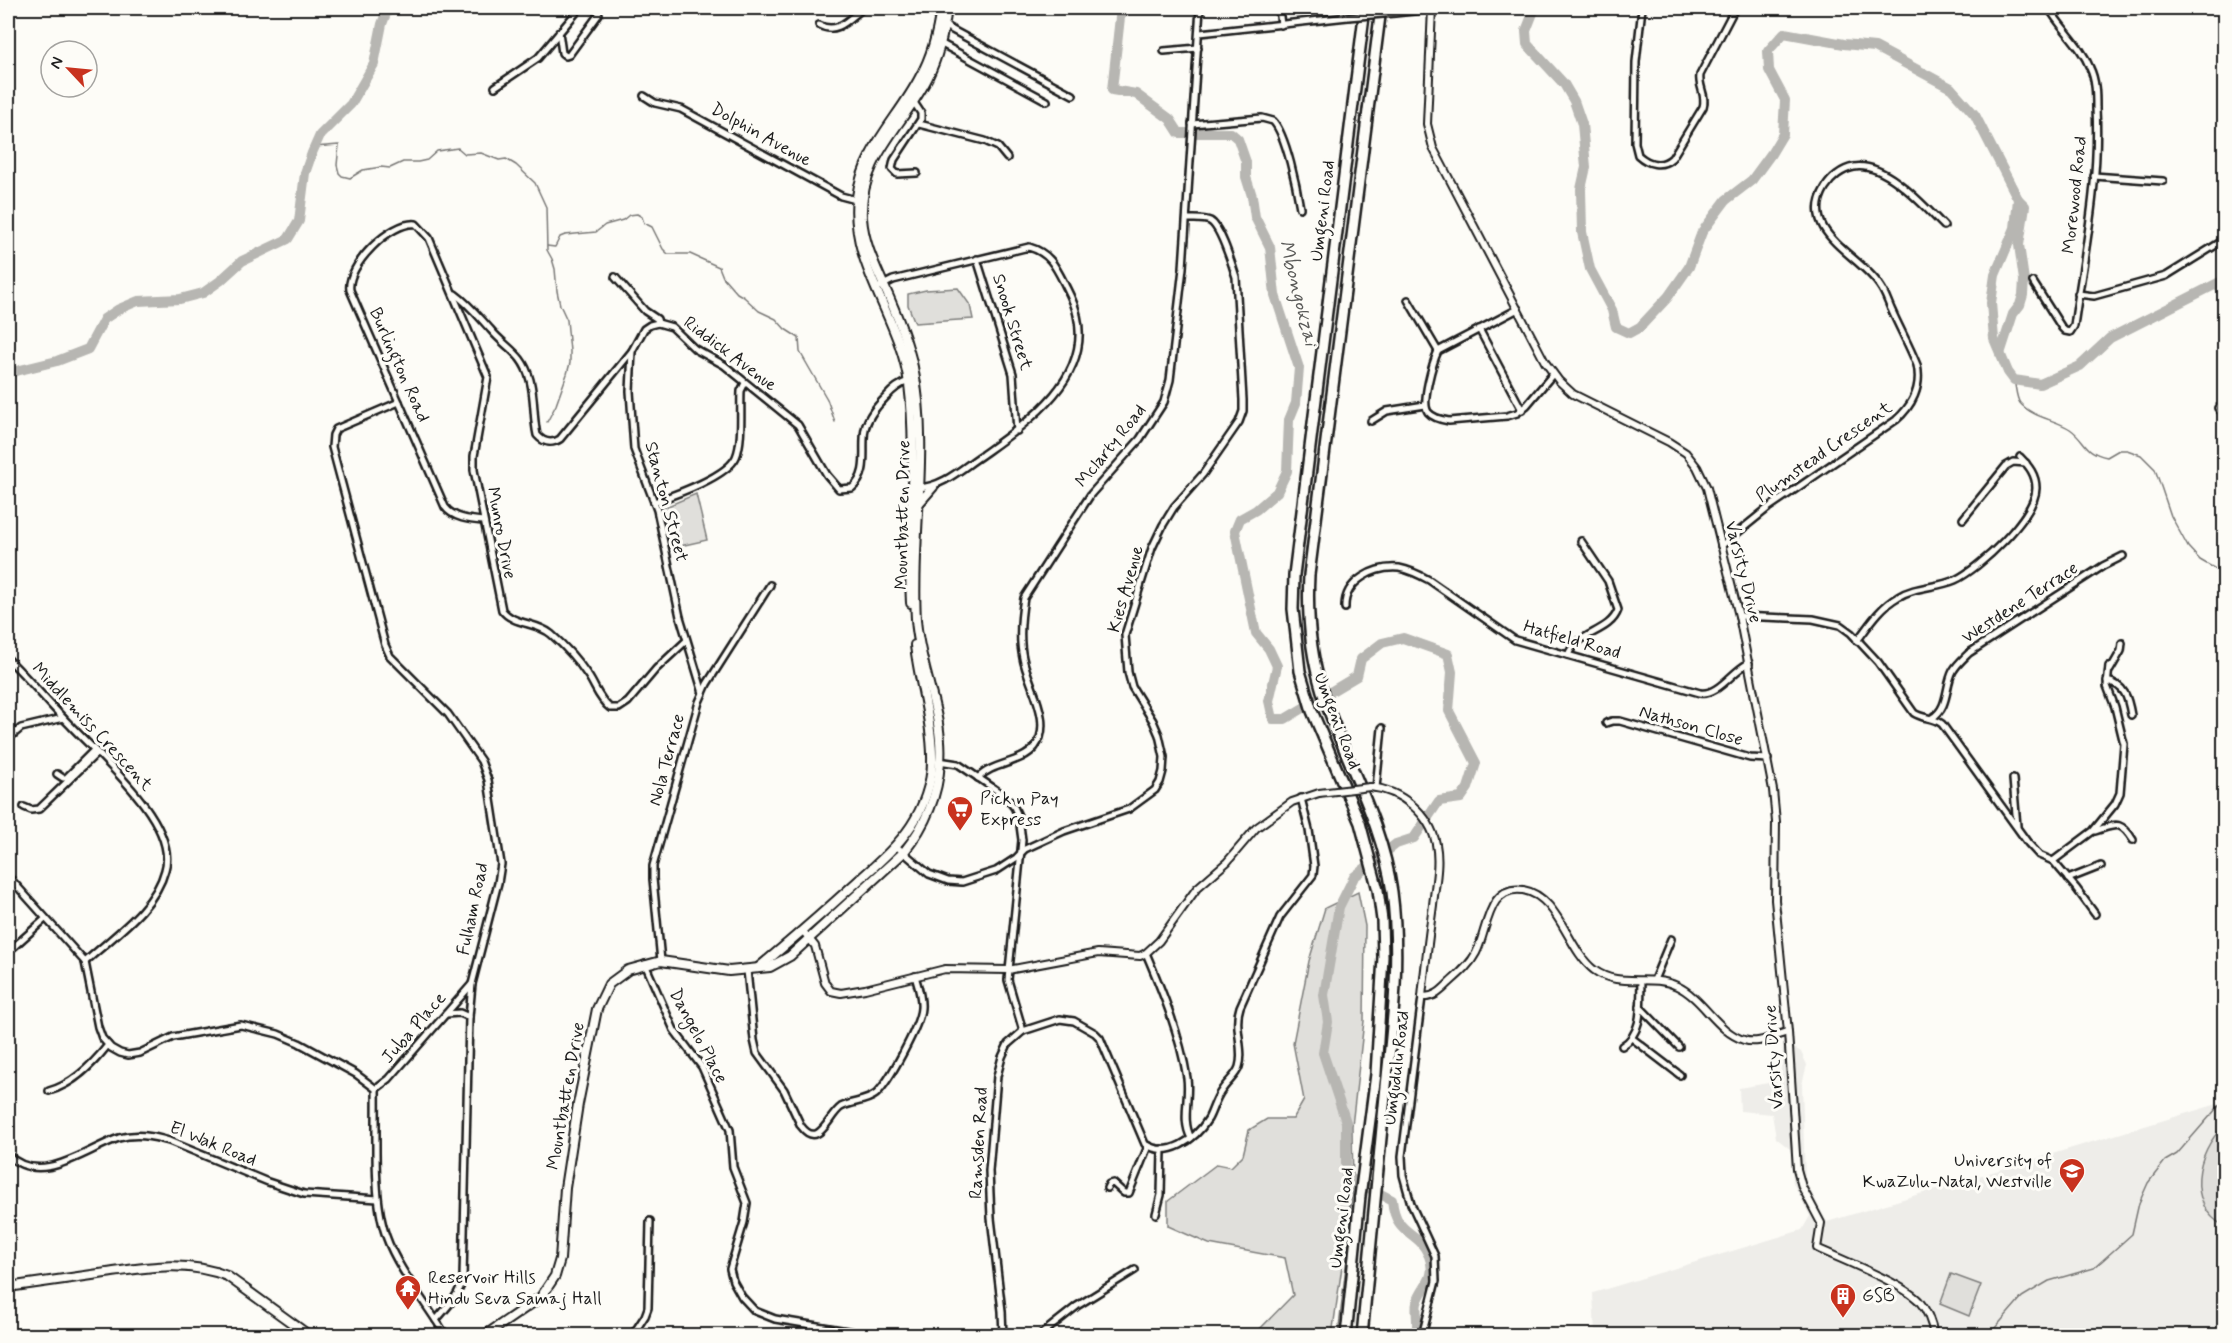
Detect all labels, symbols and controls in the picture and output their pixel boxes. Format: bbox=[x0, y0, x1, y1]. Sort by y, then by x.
north arrow bbox=[39, 39, 99, 99]
text: N bbox=[45, 54, 69, 72]
street label: Dolphin Avenue bbox=[706, 97, 816, 173]
street label: Morewood Road bbox=[2057, 135, 2093, 255]
street label: Umgeni Road bbox=[1305, 159, 1343, 263]
water label: Mbongokzai bbox=[1272, 237, 1325, 351]
street label: Snook Street bbox=[986, 271, 1038, 373]
street label: Burlington Road bbox=[361, 304, 435, 427]
street label: Riddick Avenue bbox=[678, 311, 782, 397]
street label: Plumstead Crescent bbox=[1751, 396, 1897, 508]
street label: Mclarty Road bbox=[1070, 399, 1152, 493]
street label: Stanton Street bbox=[638, 439, 694, 565]
street label: Mountbatten Drive bbox=[890, 440, 916, 590]
street label: Munro Drive bbox=[480, 485, 522, 581]
street label: Varsity Drive bbox=[1719, 518, 1767, 626]
street label: Kies Avenue bbox=[1102, 543, 1150, 635]
street label: Westdene Terrace bbox=[1957, 556, 2083, 650]
street label: Hatfield Road bbox=[1521, 615, 1623, 665]
street label: Middlemiss Crescent bbox=[26, 657, 158, 797]
street label: Umgeni Road bbox=[1306, 669, 1366, 773]
street label: Nathson Close bbox=[1636, 700, 1746, 752]
street label: Nola Terrace bbox=[643, 711, 691, 809]
place label: Pick n Pay Express bbox=[980, 787, 1058, 832]
supermarket icon: Pick n Pay Express bbox=[945, 794, 975, 832]
street label: Fulham Road bbox=[452, 861, 494, 957]
street label: Dangelo Place bbox=[662, 984, 733, 1088]
street label: Juba Place bbox=[376, 987, 452, 1069]
street label: Varsity Drive bbox=[1758, 1004, 1790, 1110]
street label: Umgudulu Road bbox=[1378, 1009, 1418, 1127]
street label: Mountbatten Drive bbox=[541, 1020, 591, 1172]
street label: Ramsden Road bbox=[964, 1086, 994, 1200]
street label: El Wak Road bbox=[166, 1116, 260, 1172]
place label: University of KwaZulu-Natal, Westville bbox=[1863, 1149, 2052, 1194]
school or university icon: University of KwaZulu-Natal, Westville bbox=[2057, 1156, 2087, 1194]
street label: Umgeni Road bbox=[1324, 1166, 1362, 1270]
place label: Reservoir Hills Hindu Seva Samaj Hall bbox=[428, 1266, 602, 1311]
temple icon: Reservoir Hills Hindu Seva Samaj Hall bbox=[393, 1273, 423, 1311]
building icon: GSB bbox=[1828, 1281, 1858, 1319]
place label: GSB bbox=[1862, 1284, 1895, 1308]

